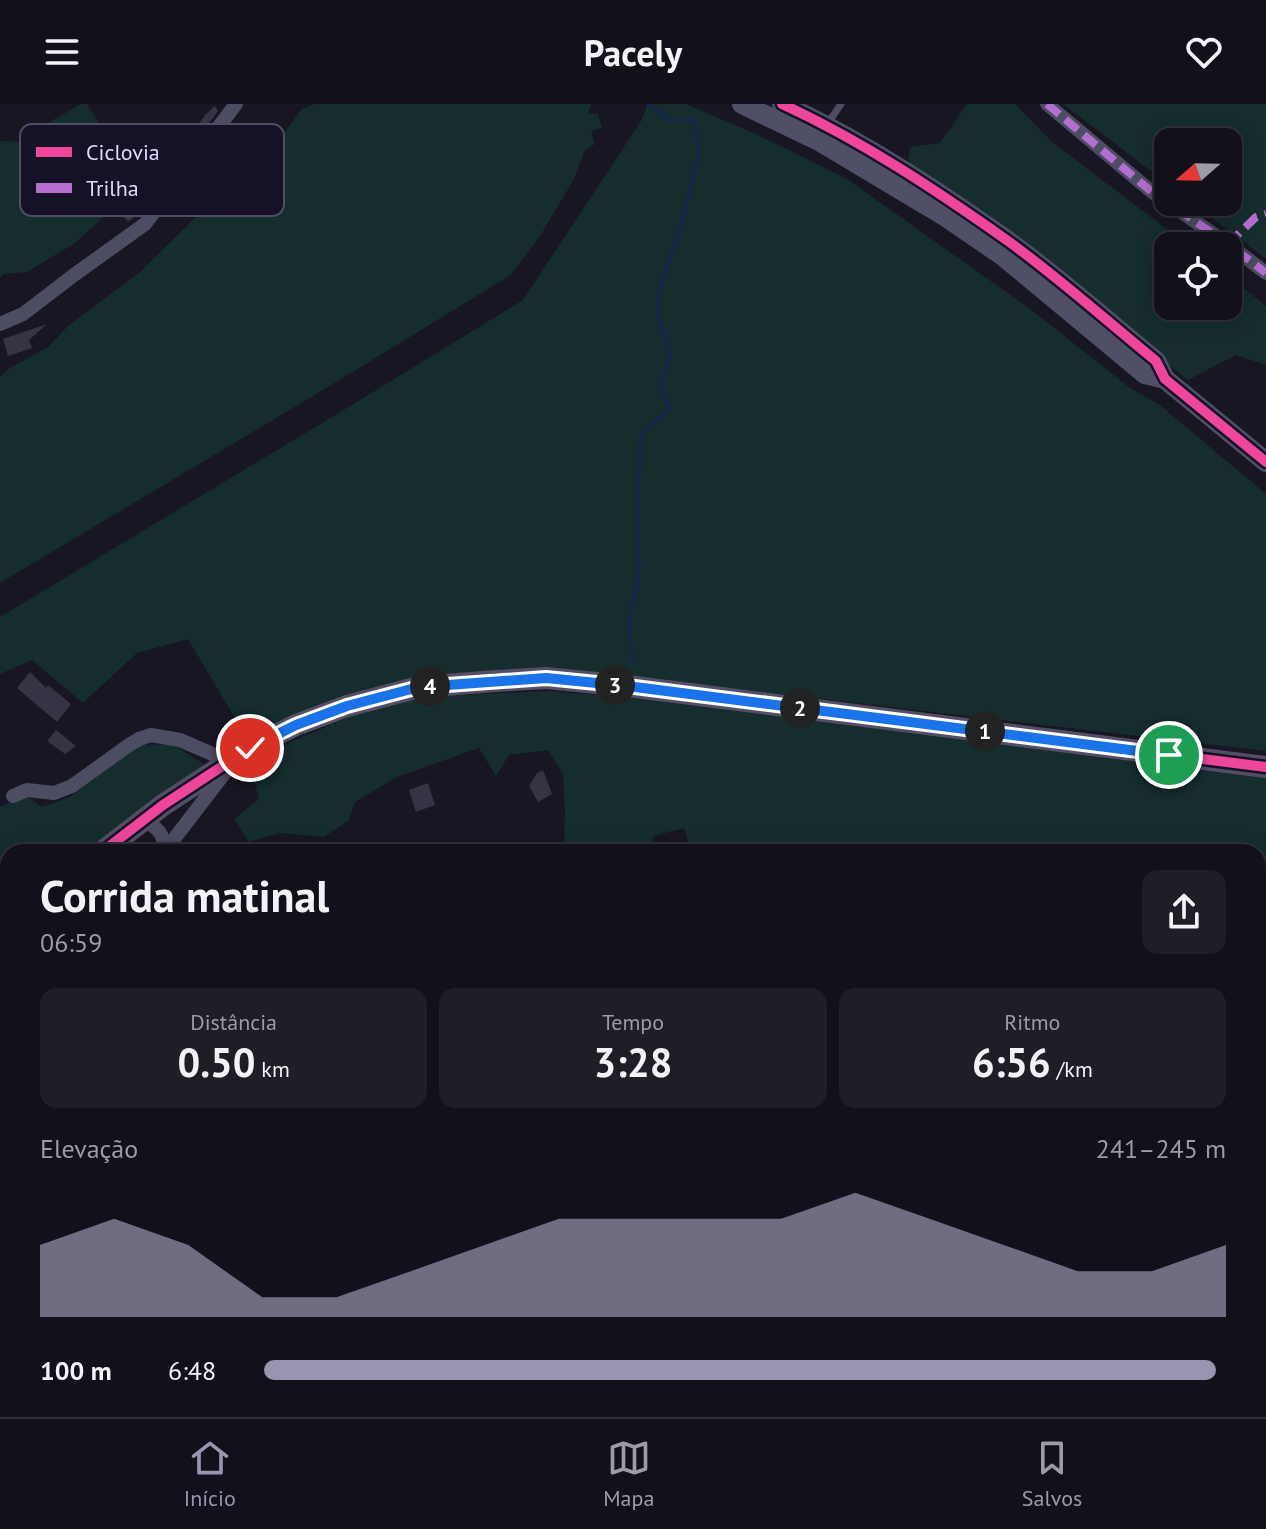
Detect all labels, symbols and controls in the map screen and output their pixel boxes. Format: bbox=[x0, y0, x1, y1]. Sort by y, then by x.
text: Pacely bbox=[584, 29, 682, 76]
icon: menu bbox=[40, 30, 84, 74]
icon: heart bbox=[1182, 30, 1226, 74]
legend bbox=[20, 124, 284, 216]
north arrow bbox=[1154, 128, 1242, 216]
map controls bbox=[1154, 128, 1242, 320]
text: Ciclovia bbox=[86, 138, 160, 166]
text: Trilha bbox=[86, 174, 139, 202]
button: locate bbox=[1154, 232, 1242, 320]
pin: 3 bbox=[595, 665, 635, 705]
pin: 4 bbox=[410, 666, 450, 706]
text: 3 bbox=[609, 671, 621, 699]
text: 4 bbox=[424, 672, 436, 700]
pin: 2 bbox=[780, 688, 820, 728]
text: 2 bbox=[794, 694, 806, 722]
pin: 1 bbox=[965, 711, 1005, 751]
pin bbox=[216, 714, 284, 782]
text: 1 bbox=[979, 717, 991, 745]
pin bbox=[1135, 721, 1203, 789]
icon: check bbox=[228, 726, 272, 770]
icon: arrive bbox=[1147, 733, 1191, 777]
text: Corrida matinal bbox=[40, 867, 329, 924]
button: share bbox=[1142, 870, 1226, 954]
text: 06:59 bbox=[40, 926, 102, 959]
text: Distância bbox=[190, 1008, 277, 1036]
text: Tempo bbox=[602, 1008, 664, 1036]
text: Ritmo bbox=[1004, 1008, 1060, 1036]
text: 0.50 bbox=[178, 1036, 255, 1088]
text: 3:28 bbox=[594, 1036, 672, 1088]
text: 6:56 bbox=[972, 1036, 1051, 1088]
text: km bbox=[255, 1055, 290, 1083]
text: /km bbox=[1051, 1055, 1093, 1083]
text: Elevação bbox=[40, 1132, 138, 1165]
text: 241–245 m bbox=[1096, 1132, 1226, 1165]
text: 100 m bbox=[40, 1354, 112, 1387]
text: 6:48 bbox=[168, 1354, 216, 1387]
tab: Início bbox=[184, 1436, 236, 1512]
tab: Mapa bbox=[603, 1436, 654, 1512]
tab: Salvos bbox=[1022, 1436, 1082, 1512]

